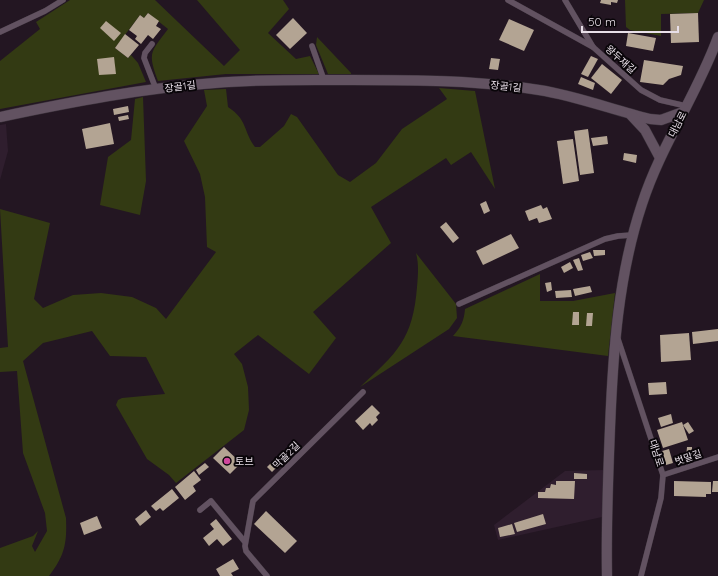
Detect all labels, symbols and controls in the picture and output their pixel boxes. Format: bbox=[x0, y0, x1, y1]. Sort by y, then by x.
scale bar bbox=[582, 8, 678, 34]
text: 50 m bbox=[588, 14, 616, 29]
street label: 왕두재길 bbox=[603, 42, 639, 77]
street label: 장골1길 bbox=[164, 78, 196, 95]
street label: 장골1길 bbox=[490, 78, 522, 95]
street label: 대남로 bbox=[665, 109, 690, 139]
street label: 대남로 bbox=[646, 438, 667, 468]
street label: 막골2길 bbox=[270, 439, 303, 472]
street label: 벗말길 bbox=[673, 447, 703, 468]
place label: 토브 bbox=[235, 455, 253, 468]
marker: 토브 bbox=[222, 456, 232, 466]

